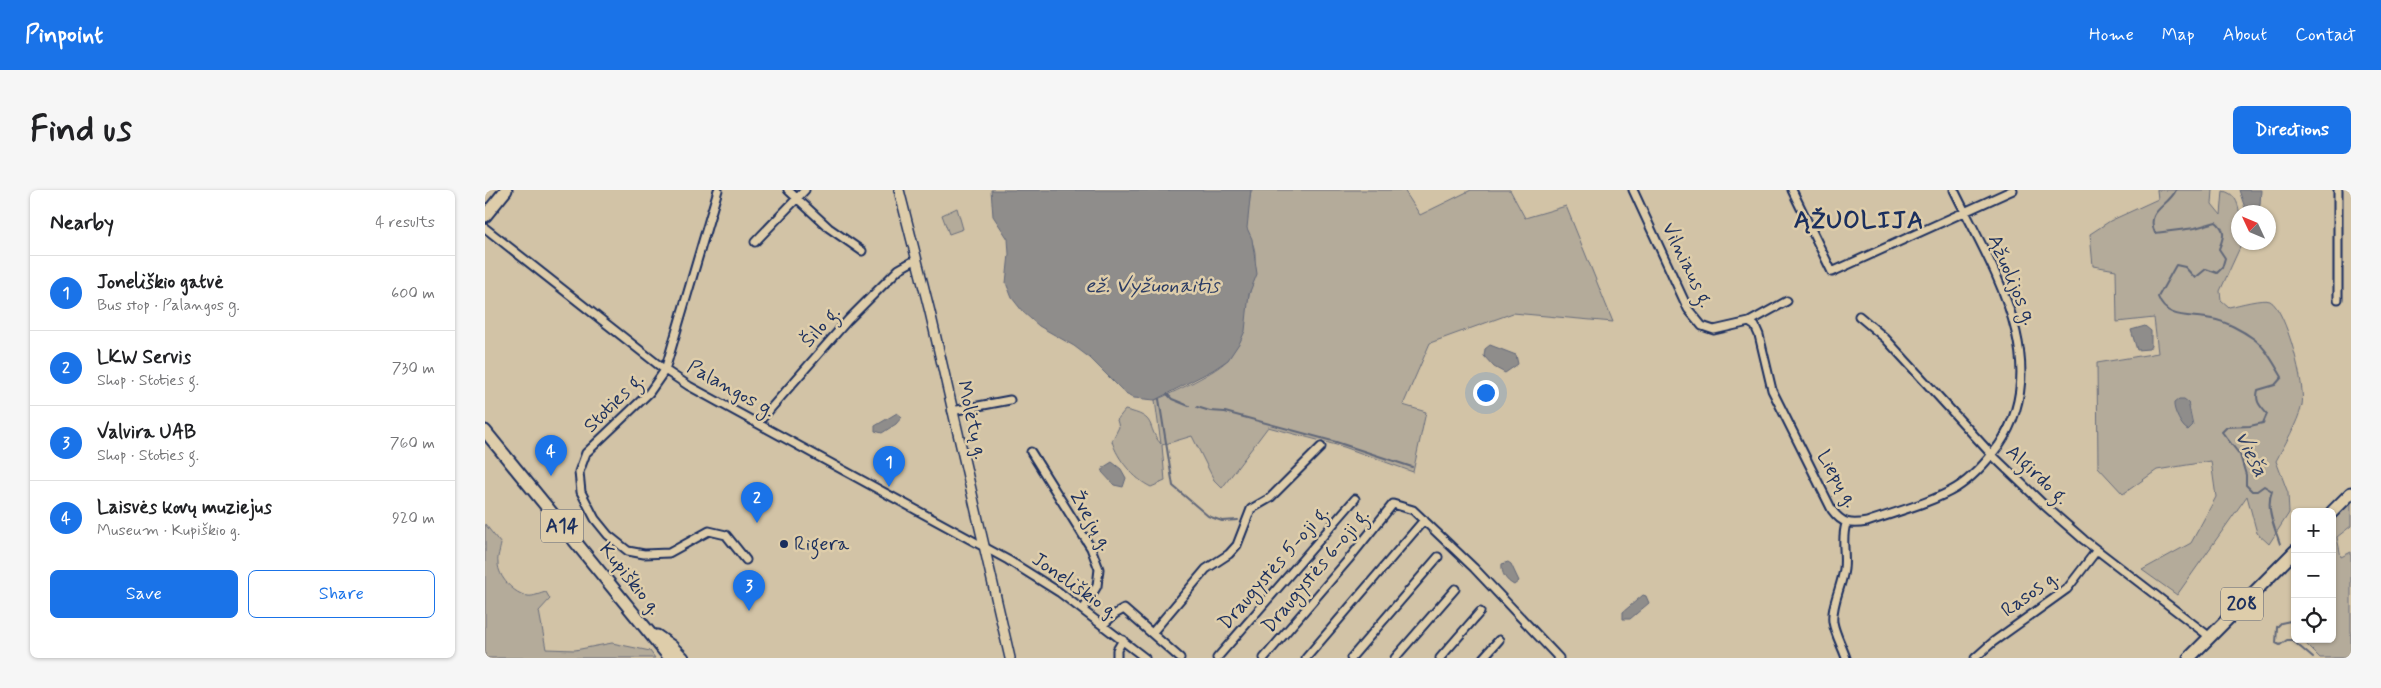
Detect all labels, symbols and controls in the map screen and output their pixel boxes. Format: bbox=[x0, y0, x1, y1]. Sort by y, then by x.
text: Pinpoint bbox=[25, 20, 103, 51]
text: Home bbox=[2089, 23, 2134, 47]
text: Map bbox=[2162, 23, 2195, 47]
text: About bbox=[2223, 23, 2267, 47]
text: Contact bbox=[2295, 23, 2356, 47]
button: Directions bbox=[2233, 106, 2351, 154]
text: Find us bbox=[30, 107, 132, 153]
district label: ĄŽUOLIJA bbox=[1794, 205, 1924, 238]
north arrow bbox=[2231, 205, 2276, 250]
text: Nearby bbox=[50, 209, 114, 237]
text: 4 results bbox=[375, 212, 435, 233]
street label: Vilniaus g. bbox=[1653, 218, 1719, 313]
street label: Ąžuolijos g. bbox=[1980, 231, 2043, 330]
text: Joneliškio gatvė bbox=[97, 270, 224, 295]
water label: ež. Vyžuonaitis bbox=[1085, 272, 1221, 300]
text: 1 bbox=[62, 283, 70, 304]
text: 600 m bbox=[391, 283, 435, 304]
text: Bus stop · Palangos g. bbox=[97, 295, 240, 316]
street label: Šilo g. bbox=[795, 300, 849, 355]
text: LKW Servis bbox=[97, 345, 191, 370]
street label: Palangos g. bbox=[682, 354, 780, 425]
text: 2 bbox=[62, 358, 70, 379]
text: 730 m bbox=[392, 358, 435, 379]
street label: Stoties g. bbox=[578, 367, 652, 441]
text: Shop · Stoties g. bbox=[97, 370, 199, 391]
street label: Molėtų g. bbox=[950, 378, 994, 462]
your location bbox=[1473, 380, 1499, 406]
text: Valvira UAB bbox=[97, 420, 196, 445]
water label: Vieša bbox=[2228, 426, 2274, 482]
text: 3 bbox=[62, 433, 70, 454]
text: 760 m bbox=[390, 433, 435, 454]
pin: 4 bbox=[535, 435, 567, 476]
street label: Algirdo g. bbox=[1998, 439, 2074, 513]
text: Shop · Stoties g. bbox=[97, 445, 199, 466]
street label: Liepų g. bbox=[1810, 445, 1864, 513]
pin: 1 bbox=[873, 446, 905, 487]
pin: 2 bbox=[741, 482, 773, 523]
street label: Žvejų g. bbox=[1063, 486, 1119, 556]
text: Laisvės kovų muziejus bbox=[97, 495, 272, 520]
street label: Draugystės 5-oji g. bbox=[1212, 500, 1337, 637]
street label: Draugystės 6-oji g. bbox=[1256, 503, 1378, 640]
text: 4 bbox=[61, 508, 71, 529]
text: 920 m bbox=[392, 508, 435, 529]
map controls bbox=[2291, 508, 2336, 643]
button: + bbox=[2291, 508, 2336, 553]
road number: A14 bbox=[541, 510, 583, 542]
text: Museum · Kupiškio g. bbox=[97, 520, 240, 541]
place label: Rigera bbox=[794, 531, 850, 560]
street label: Kupiškio g. bbox=[592, 537, 668, 621]
marker: Rigera bbox=[778, 538, 790, 550]
street label: Joneliškio g. bbox=[1026, 546, 1124, 626]
button: − bbox=[2291, 553, 2336, 598]
street label: Rasos g. bbox=[1996, 564, 2064, 624]
button: Save bbox=[50, 570, 238, 618]
button: Share bbox=[248, 570, 435, 618]
pin: 3 bbox=[733, 570, 765, 611]
road number: 208 bbox=[2221, 588, 2263, 620]
button: locate bbox=[2291, 598, 2336, 643]

